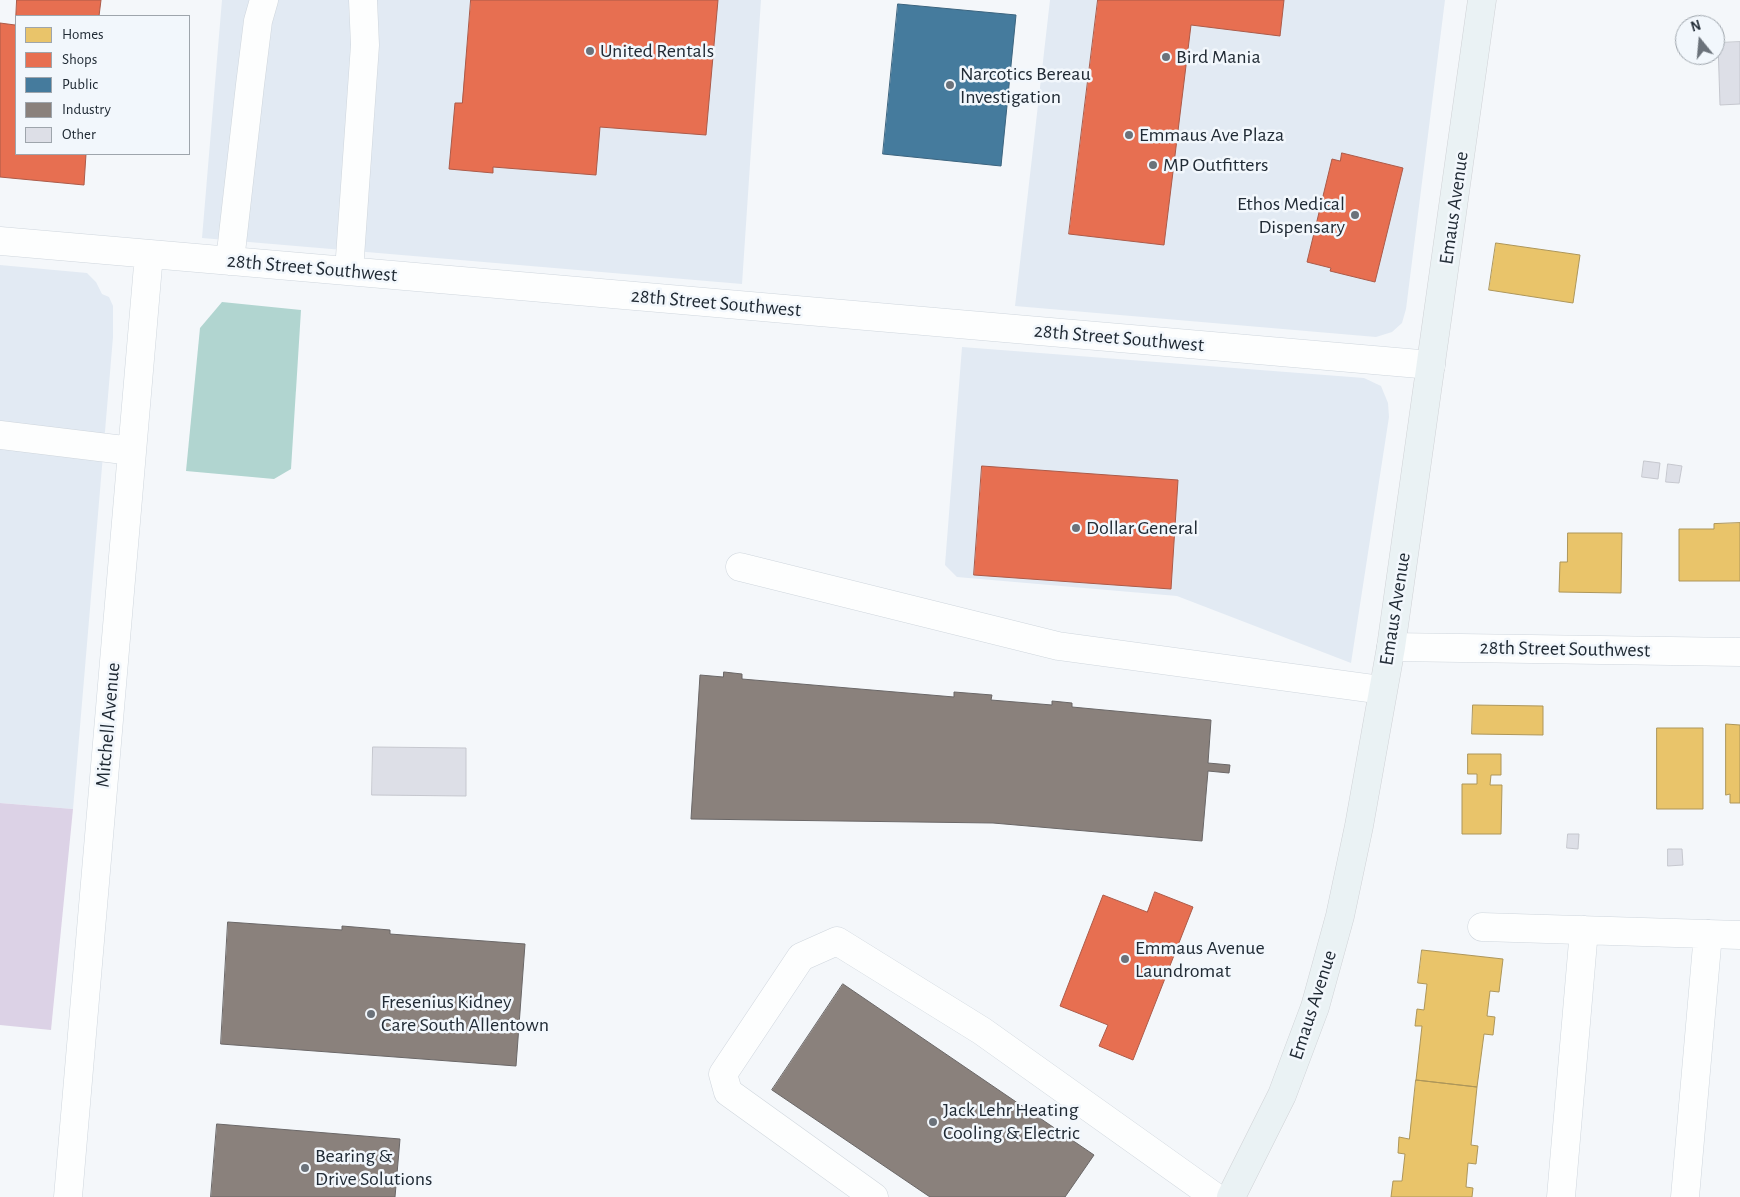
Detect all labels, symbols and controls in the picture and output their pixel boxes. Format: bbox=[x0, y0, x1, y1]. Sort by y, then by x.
legend bbox=[15, 15, 190, 155]
north arrow bbox=[1675, 15, 1725, 65]
text: N bbox=[1689, 18, 1703, 35]
text: Homes bbox=[62, 27, 104, 42]
place label: United Rentals bbox=[600, 39, 714, 63]
marker: United Rentals bbox=[584, 45, 596, 57]
place label: Bird Mania bbox=[1176, 45, 1261, 69]
marker: Bird Mania bbox=[1160, 51, 1172, 63]
text: Shops bbox=[62, 52, 97, 67]
place label: Narcotics Bereau Investigation bbox=[960, 62, 1091, 109]
text: Public bbox=[62, 77, 98, 92]
marker: Narcotics Bereau Investigation bbox=[944, 79, 956, 91]
text: Industry bbox=[62, 102, 111, 117]
place label: Emmaus Ave Plaza bbox=[1139, 123, 1284, 147]
text: Other bbox=[62, 127, 96, 142]
marker: Emmaus Ave Plaza bbox=[1123, 129, 1135, 141]
street label: Emaus Avenue bbox=[1434, 150, 1474, 266]
place label: MP Outfitters bbox=[1163, 153, 1268, 177]
marker: MP Outfitters bbox=[1147, 159, 1159, 171]
place label: Ethos Medical Dispensary bbox=[1237, 192, 1345, 239]
marker: Ethos Medical Dispensary bbox=[1349, 209, 1361, 221]
street label: 28th Street Southwest bbox=[226, 249, 398, 287]
street label: 28th Street Southwest bbox=[630, 284, 802, 322]
street label: 28th Street Southwest bbox=[1033, 319, 1205, 357]
place label: Dollar General bbox=[1086, 516, 1198, 540]
marker: Dollar General bbox=[1070, 522, 1082, 534]
street label: Emaus Avenue bbox=[1374, 551, 1416, 667]
street label: 28th Street Southwest bbox=[1479, 636, 1651, 662]
street label: Mitchell Avenue bbox=[91, 661, 125, 789]
place label: Emmaus Avenue Laundromat bbox=[1135, 936, 1265, 983]
street label: Emaus Avenue bbox=[1284, 947, 1342, 1063]
marker: Emmaus Avenue Laundromat bbox=[1119, 953, 1131, 965]
place label: Fresenius Kidney Care South Allentown bbox=[381, 990, 549, 1037]
marker: Fresenius Kidney Care South Allentown bbox=[365, 1008, 377, 1020]
place label: Jack Lehr Heating Cooling & Electric bbox=[943, 1098, 1080, 1145]
marker: Jack Lehr Heating Cooling & Electric bbox=[927, 1116, 939, 1128]
place label: Bearing & Drive Solutions bbox=[315, 1144, 432, 1191]
marker: Bearing & Drive Solutions bbox=[299, 1162, 311, 1174]

